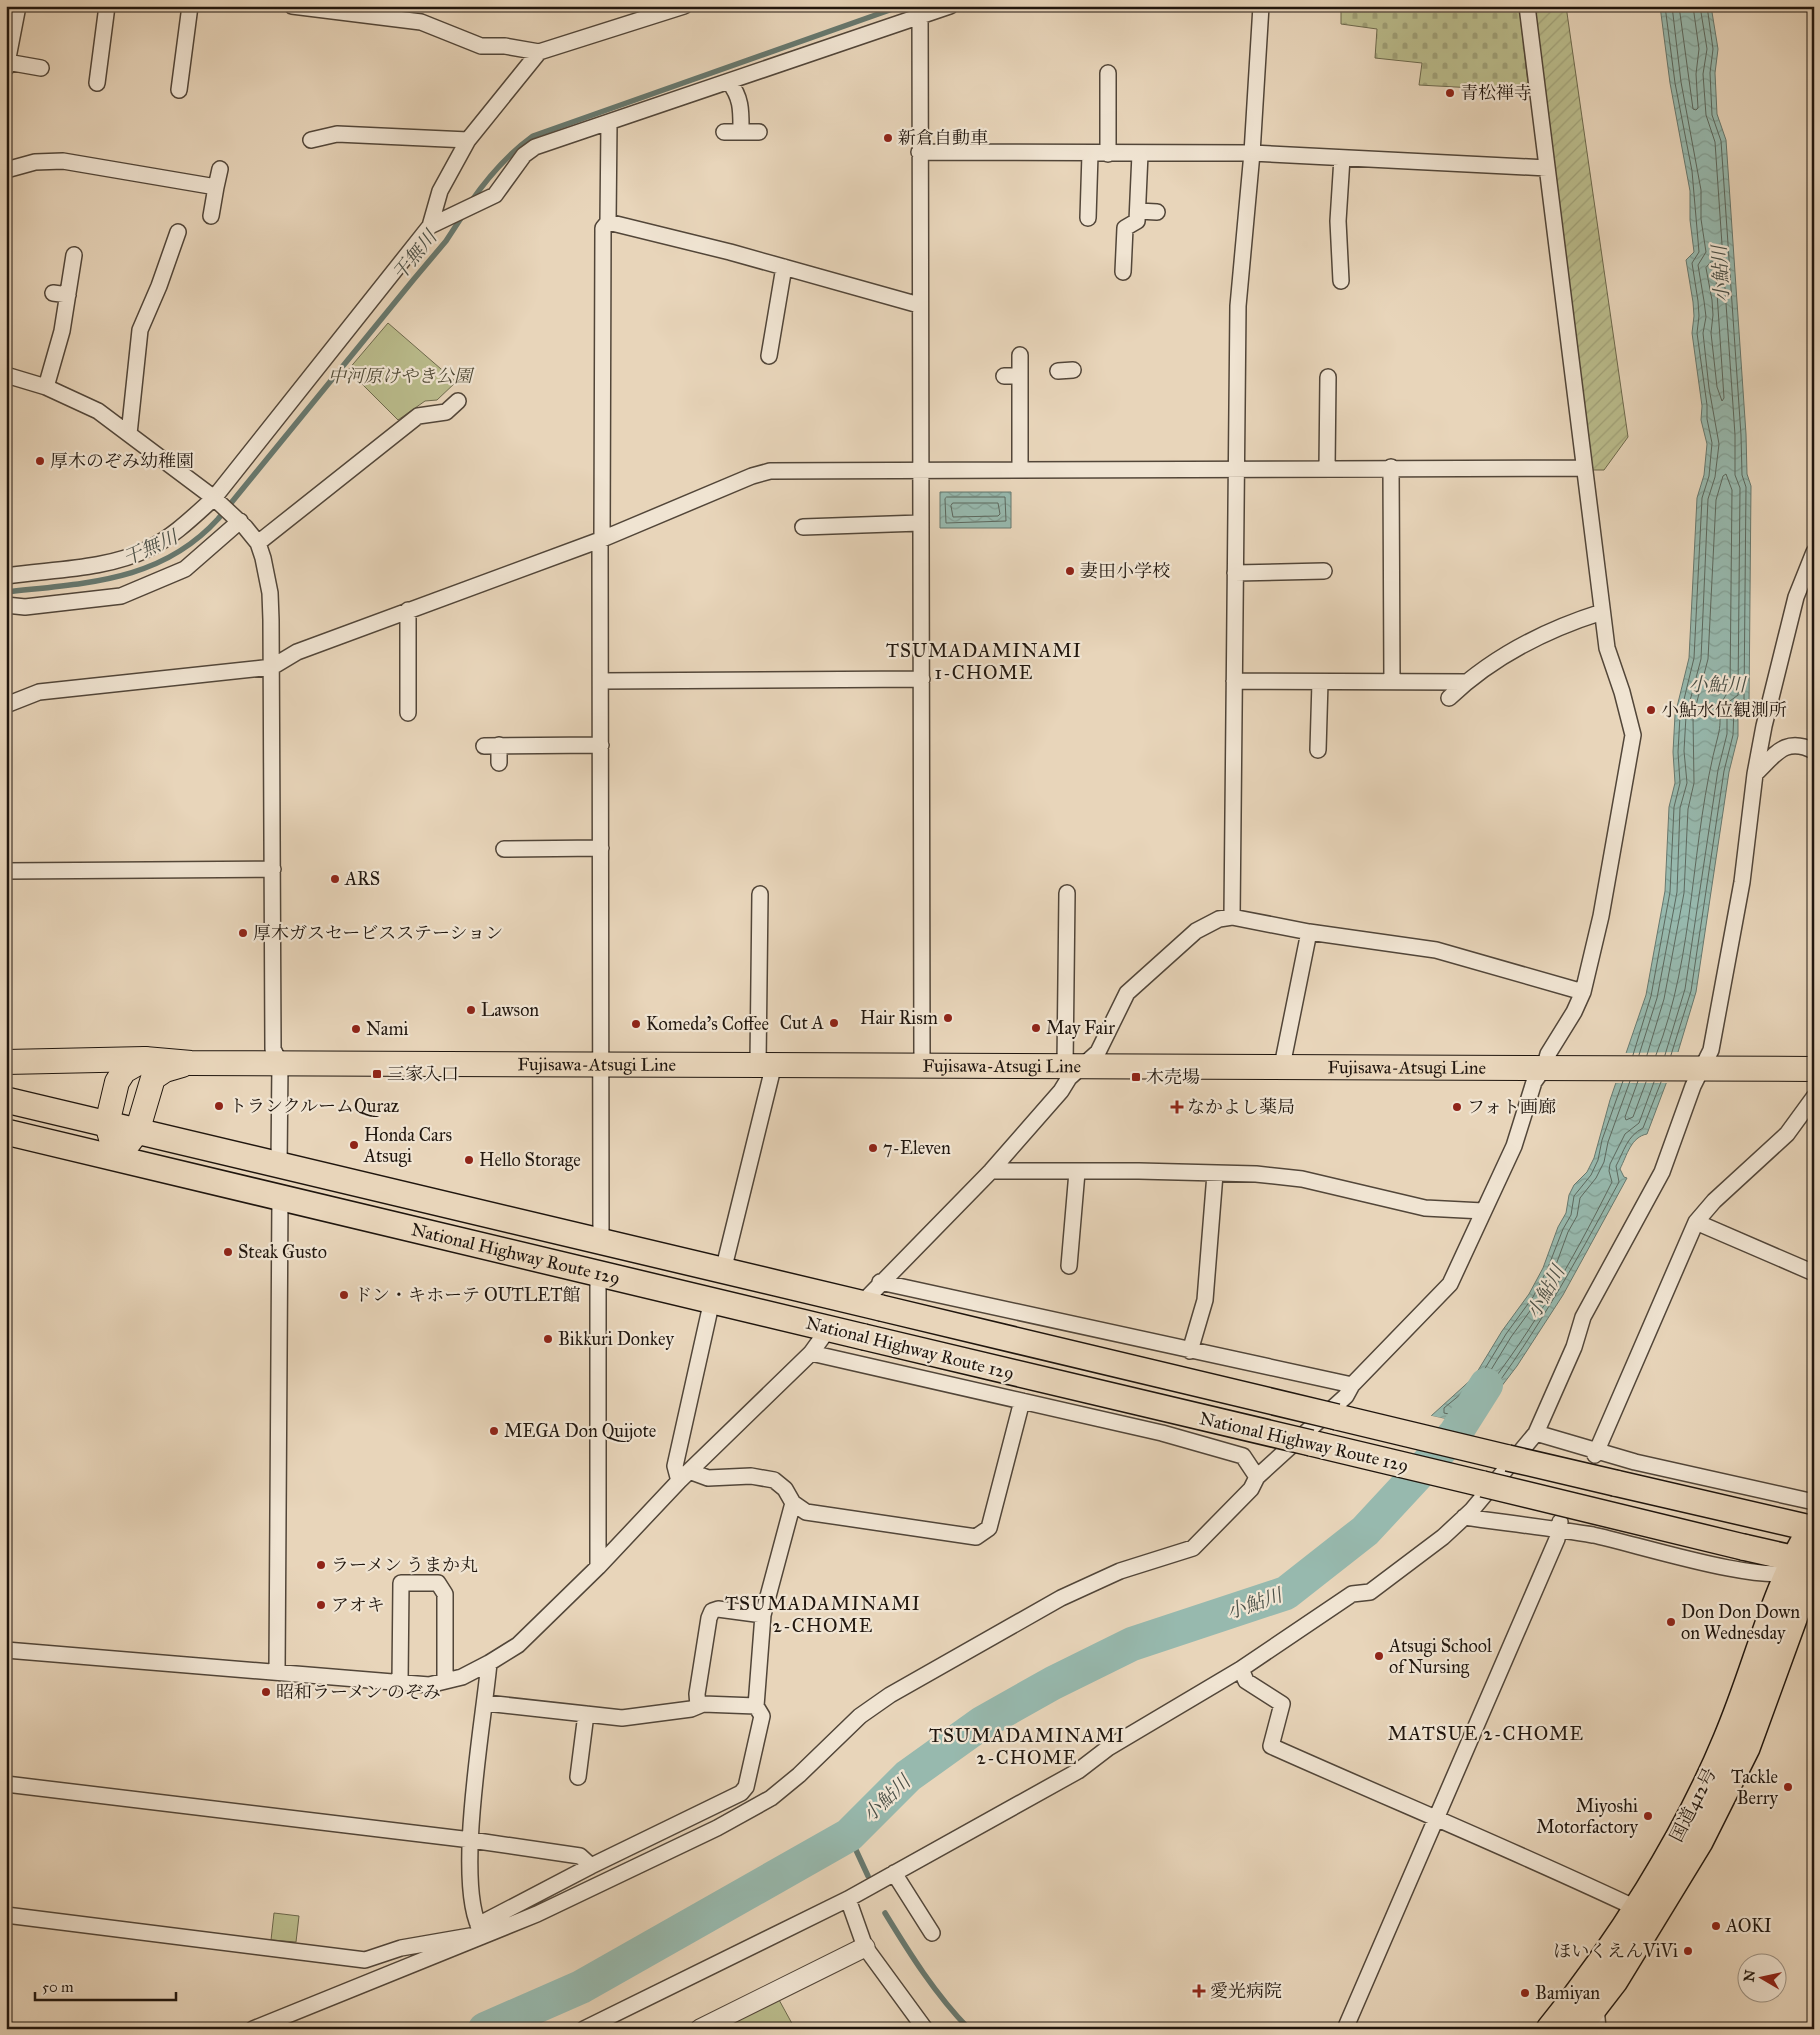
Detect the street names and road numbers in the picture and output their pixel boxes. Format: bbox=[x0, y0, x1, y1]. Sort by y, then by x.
street label: Fujisawa-Atsugi Line bbox=[517, 1053, 676, 1077]
street label: Fujisawa-Atsugi Line bbox=[922, 1055, 1081, 1078]
street label: Fujisawa-Atsugi Line bbox=[1327, 1056, 1486, 1080]
street label: National Highway Route 129 bbox=[409, 1218, 622, 1289]
street label: National Highway Route 129 bbox=[803, 1311, 1016, 1386]
street label: National Highway Route 129 bbox=[1197, 1407, 1411, 1478]
street label: 国道412号 bbox=[1665, 1764, 1721, 1846]

